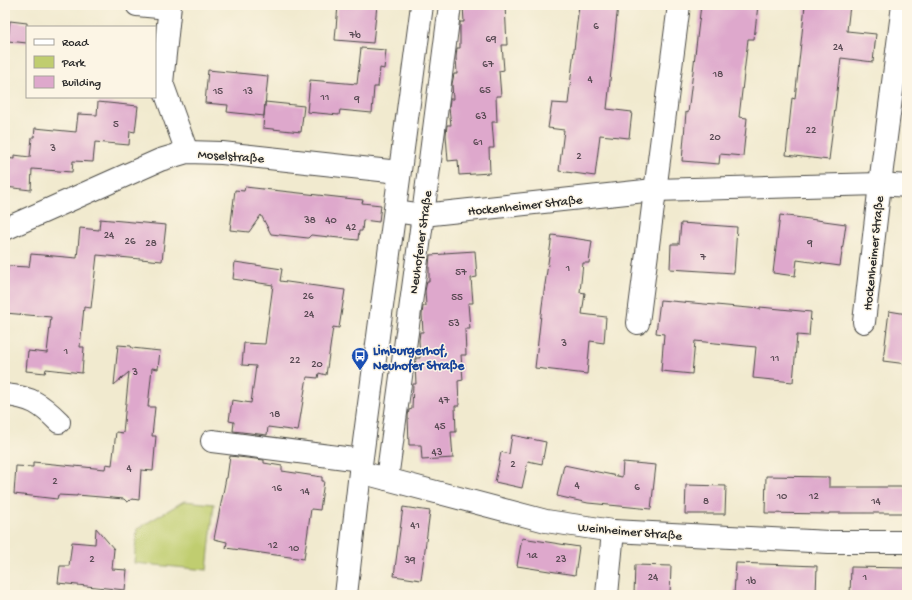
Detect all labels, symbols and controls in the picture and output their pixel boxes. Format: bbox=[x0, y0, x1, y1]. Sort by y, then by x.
house number: 6 bbox=[593, 21, 599, 33]
legend bbox=[26, 26, 156, 98]
house number: 7b bbox=[348, 30, 361, 42]
house number: 69 bbox=[485, 34, 497, 46]
text: Road bbox=[62, 37, 89, 51]
house number: 24 bbox=[833, 42, 844, 54]
text: Park bbox=[61, 57, 87, 71]
house number: 67 bbox=[482, 59, 494, 71]
house number: 18 bbox=[712, 69, 723, 81]
house number: 4 bbox=[587, 74, 593, 86]
text: Building bbox=[61, 77, 101, 91]
house number: 65 bbox=[479, 85, 491, 97]
house number: 15 bbox=[212, 86, 223, 98]
house number: 13 bbox=[242, 86, 253, 98]
house number: 11 bbox=[320, 92, 329, 104]
house number: 9 bbox=[353, 94, 360, 106]
house number: 63 bbox=[475, 111, 487, 123]
house number: 5 bbox=[113, 119, 119, 131]
house number: 22 bbox=[806, 125, 817, 137]
house number: 20 bbox=[709, 132, 721, 144]
house number: 61 bbox=[473, 137, 483, 149]
house number: 3 bbox=[49, 143, 56, 155]
street label: Moselstraße bbox=[197, 148, 265, 167]
house number: 2 bbox=[576, 151, 582, 163]
street label: Neuhofener Straße bbox=[407, 190, 436, 295]
street label: Hockenheimer Straße bbox=[467, 193, 584, 220]
street label: Hockenheimer Straße bbox=[861, 195, 888, 311]
house number: 38 bbox=[303, 215, 316, 227]
house number: 40 bbox=[325, 215, 337, 227]
house number: 42 bbox=[346, 222, 357, 234]
house number: 24 bbox=[104, 230, 115, 242]
house number: 26 bbox=[125, 236, 136, 248]
house number: 28 bbox=[145, 238, 157, 250]
house number: 9 bbox=[806, 238, 813, 250]
house number: 7 bbox=[699, 252, 706, 264]
house number: 1 bbox=[565, 263, 570, 275]
house number: 57 bbox=[455, 267, 467, 279]
house number: 26 bbox=[303, 291, 314, 303]
house number: 55 bbox=[451, 292, 463, 304]
house number: 24 bbox=[304, 309, 315, 321]
house number: 53 bbox=[448, 318, 460, 330]
house number: 3 bbox=[560, 338, 567, 350]
place label: Limburgerhof, Neuhofer Straße bbox=[373, 343, 465, 374]
house number: 1 bbox=[63, 346, 68, 358]
bus stop icon: Limburgerhof, Neuhofer Straße bbox=[350, 346, 370, 371]
house number: 11 bbox=[770, 353, 779, 365]
house number: 22 bbox=[290, 355, 301, 367]
house number: 20 bbox=[311, 359, 323, 371]
house number: 3 bbox=[131, 367, 138, 379]
house number: 47 bbox=[439, 395, 450, 407]
house number: 18 bbox=[269, 409, 280, 421]
house number: 45 bbox=[435, 421, 446, 433]
house number: 43 bbox=[432, 447, 443, 459]
house number: 2 bbox=[510, 459, 516, 471]
house number: 4 bbox=[126, 463, 132, 475]
house number: 2 bbox=[52, 476, 58, 488]
house number: 4 bbox=[574, 480, 580, 492]
house number: 6 bbox=[634, 482, 640, 494]
house number: 16 bbox=[271, 483, 282, 495]
house number: 14 bbox=[299, 486, 311, 498]
house number: 10 bbox=[776, 491, 787, 503]
house number: 12 bbox=[808, 491, 820, 503]
house number: 8 bbox=[703, 496, 709, 508]
house number: 14 bbox=[870, 496, 882, 508]
house number: 41 bbox=[410, 520, 420, 532]
street label: Weinheimer Straße bbox=[577, 520, 683, 545]
house number: 12 bbox=[267, 540, 279, 552]
house number: 10 bbox=[288, 543, 299, 555]
house number: 1a bbox=[526, 550, 538, 562]
house number: 2 bbox=[89, 554, 95, 566]
house number: 23 bbox=[555, 554, 567, 566]
house number: 39 bbox=[403, 555, 416, 567]
house number: 24 bbox=[648, 572, 659, 584]
house number: 1 bbox=[862, 572, 867, 584]
house number: 1b bbox=[745, 576, 756, 588]

